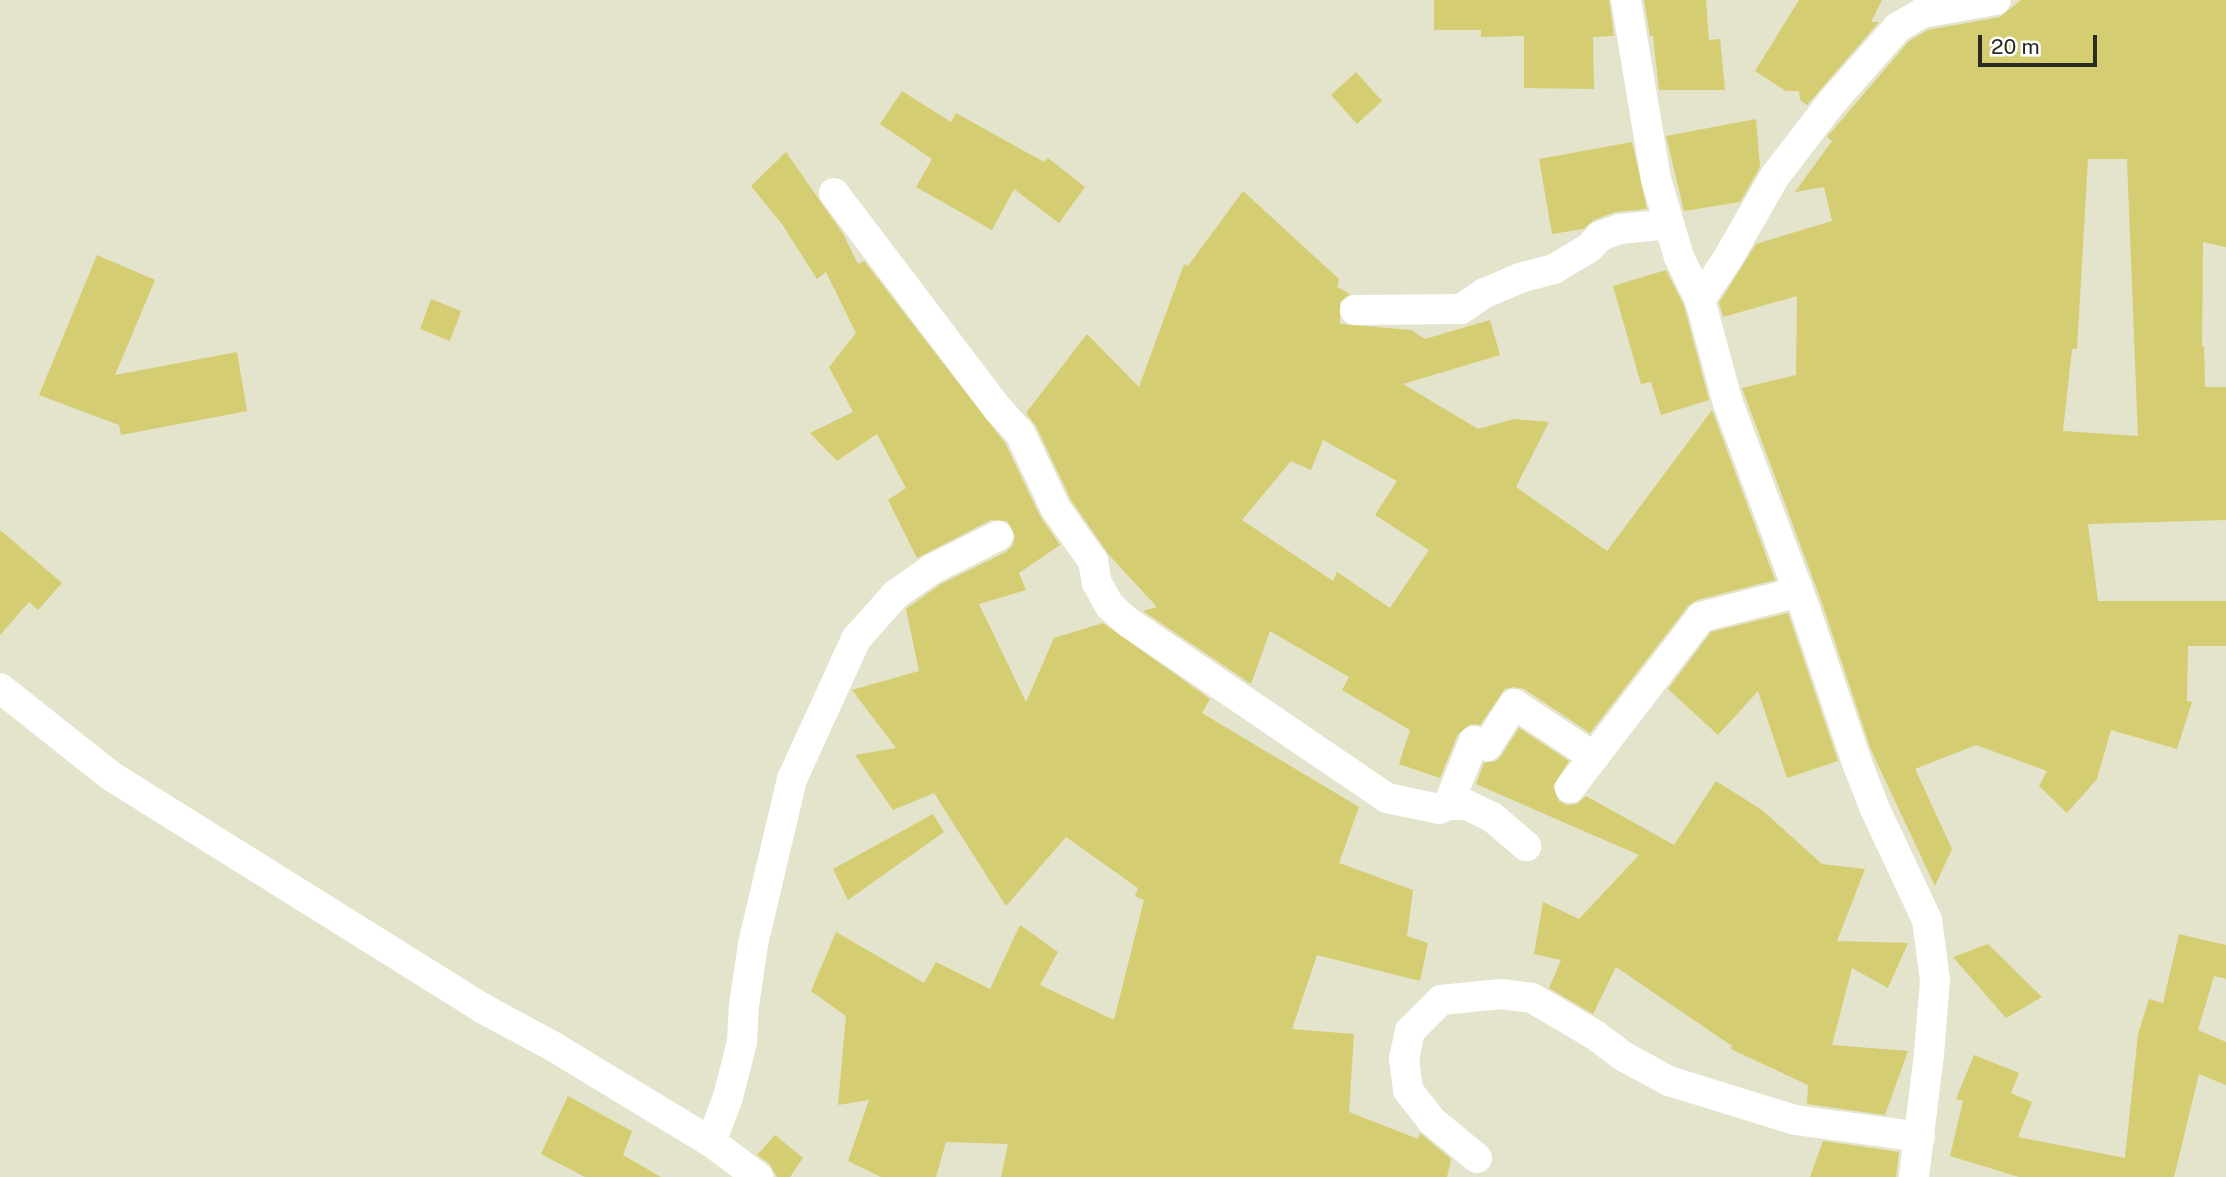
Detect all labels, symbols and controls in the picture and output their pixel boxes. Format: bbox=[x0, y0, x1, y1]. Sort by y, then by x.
scale bar bbox=[1981, 21, 2100, 65]
text: 20 m bbox=[1991, 34, 2040, 59]

